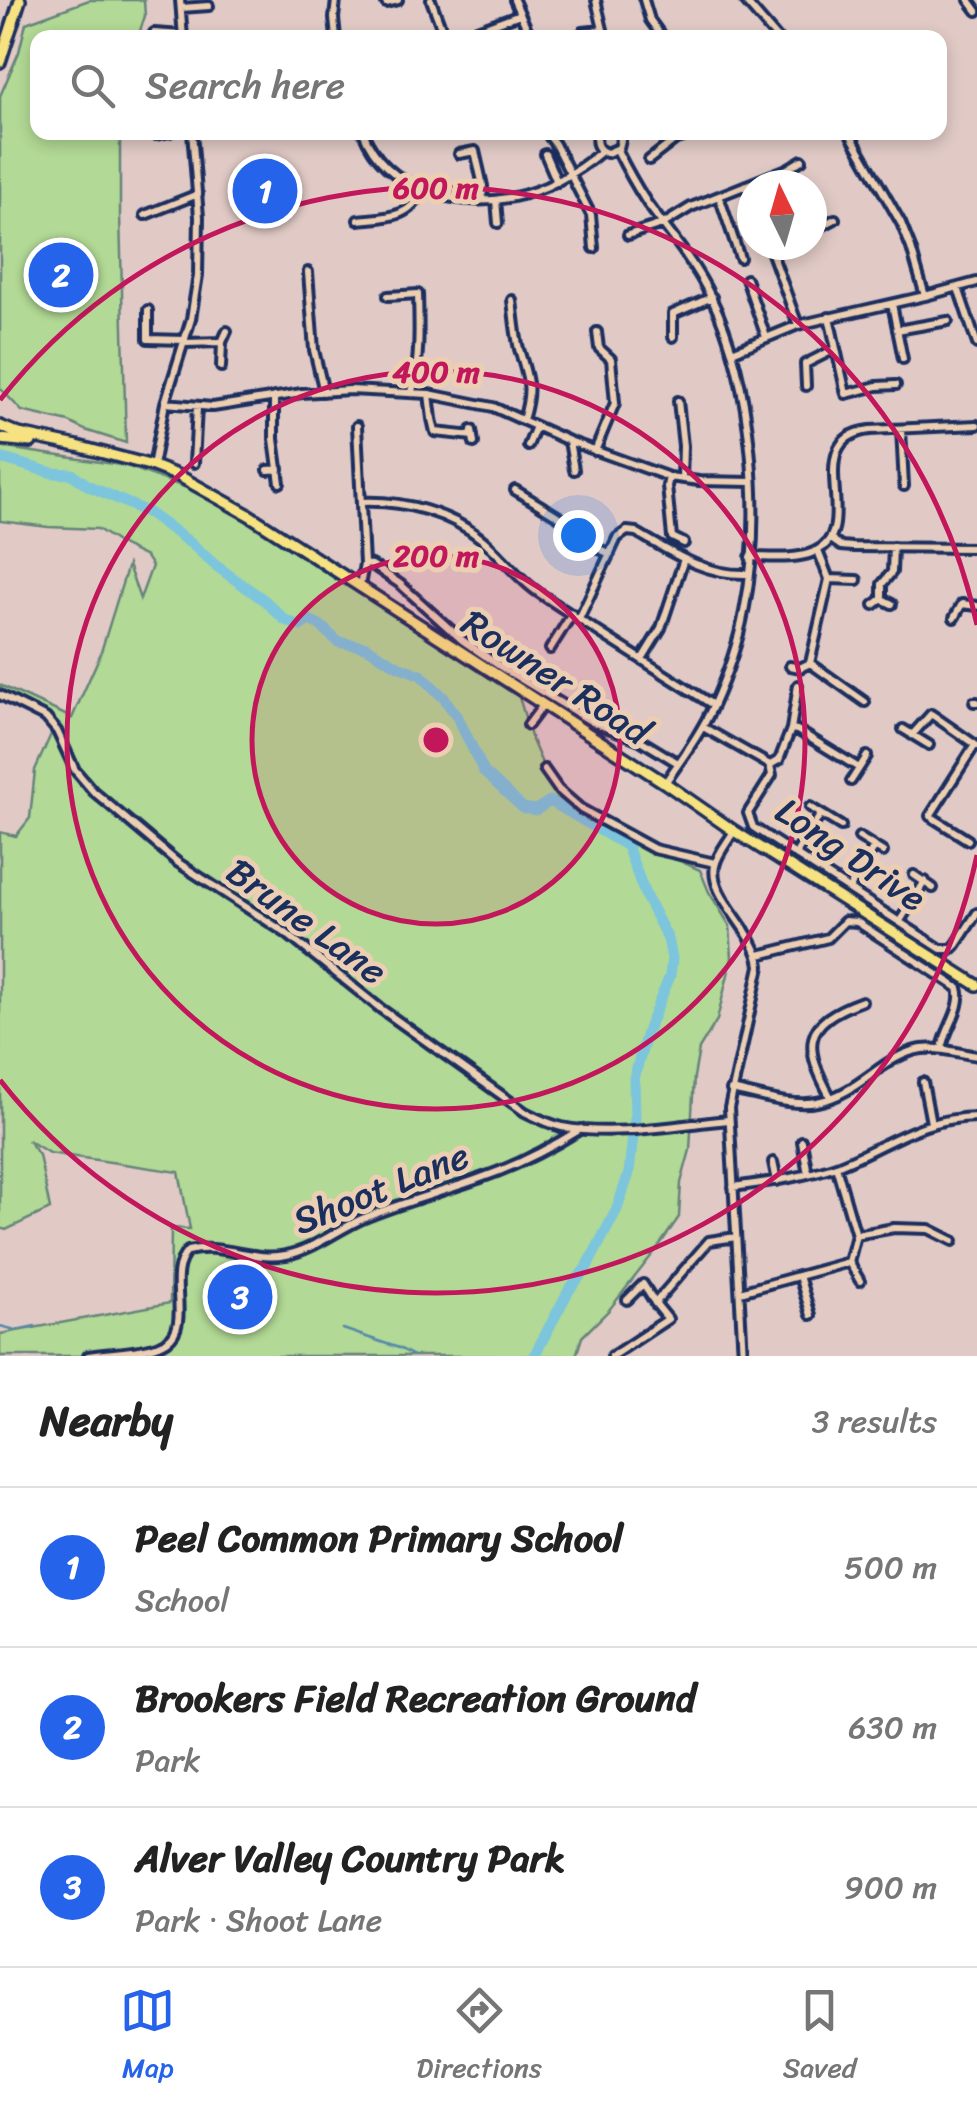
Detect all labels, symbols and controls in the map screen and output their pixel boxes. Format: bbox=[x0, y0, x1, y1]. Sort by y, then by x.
search box bbox=[30, 30, 947, 140]
text: Search here bbox=[145, 52, 345, 119]
icon: search bbox=[65, 58, 120, 113]
pin: 1 bbox=[232, 154, 298, 228]
text: 600 m bbox=[393, 161, 479, 215]
north arrow bbox=[737, 170, 827, 260]
pin: 2 bbox=[28, 238, 94, 312]
text: 400 m bbox=[392, 345, 480, 399]
your location bbox=[553, 510, 604, 561]
text: 200 m bbox=[393, 529, 479, 583]
street label: Rowner Road bbox=[447, 591, 667, 766]
centre of rings bbox=[418, 722, 454, 758]
street label: Long Drive bbox=[761, 779, 940, 930]
street label: Brune Lane bbox=[212, 839, 402, 1003]
street label: Shoot Lane bbox=[283, 1123, 480, 1254]
pin: 3 bbox=[208, 1260, 272, 1334]
text: Nearby bbox=[40, 1384, 173, 1458]
text: 3 results bbox=[812, 1393, 937, 1450]
text: Peel Common Primary School bbox=[135, 1505, 623, 1572]
text: 1 bbox=[66, 1539, 79, 1596]
text: 500 m bbox=[844, 1539, 937, 1596]
text: School bbox=[135, 1572, 229, 1629]
text: Brookers Field Recreation Ground bbox=[135, 1665, 696, 1732]
text: 2 bbox=[63, 1699, 82, 1756]
text: 630 m bbox=[848, 1699, 937, 1756]
text: Park bbox=[135, 1732, 201, 1789]
text: Alver Valley Country Park bbox=[135, 1825, 565, 1892]
text: 3 bbox=[64, 1859, 81, 1916]
text: 900 m bbox=[844, 1859, 937, 1916]
text: Park · Shoot Lane bbox=[135, 1892, 382, 1949]
tab: Map bbox=[120, 1983, 175, 2092]
tab: Directions bbox=[416, 1983, 542, 2092]
tab: Saved bbox=[783, 1983, 857, 2092]

